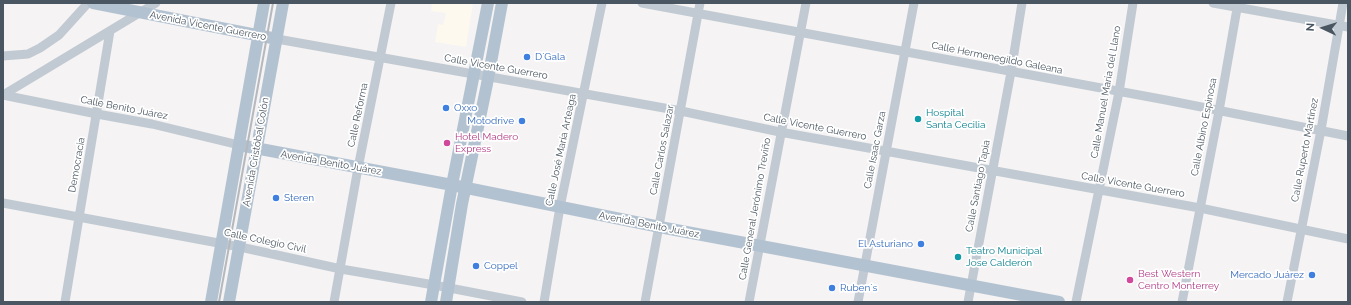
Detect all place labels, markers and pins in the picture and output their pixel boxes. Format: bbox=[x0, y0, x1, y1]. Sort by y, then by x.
place label: D´Gala bbox=[535, 51, 565, 63]
marker: D´Gala bbox=[522, 52, 532, 62]
place label: Oxxo bbox=[454, 102, 477, 114]
marker: Oxxo bbox=[441, 103, 451, 113]
place label: Hospital Santa Cecilia bbox=[926, 107, 985, 130]
marker: Hospital Santa Cecilia bbox=[913, 114, 923, 124]
place label: Motodrive bbox=[467, 115, 514, 127]
marker: Motodrive bbox=[517, 116, 527, 126]
place label: Hotel Madero Express bbox=[455, 131, 518, 154]
marker: Hotel Madero Express bbox=[442, 138, 452, 148]
place label: Steren bbox=[284, 192, 314, 204]
marker: Steren bbox=[271, 193, 281, 203]
place label: El Asturiano bbox=[858, 238, 913, 250]
marker: El Asturiano bbox=[916, 239, 926, 249]
place label: Teatro Municipal Jose Calderón bbox=[966, 245, 1042, 268]
marker: Teatro Municipal Jose Calderón bbox=[953, 252, 963, 262]
place label: Coppel bbox=[484, 260, 518, 272]
marker: Coppel bbox=[471, 261, 481, 271]
place label: Best Western Centro Monterrey bbox=[1138, 268, 1219, 292]
place label: Mercado Juárez bbox=[1230, 269, 1304, 281]
marker: Mercado Juárez bbox=[1307, 270, 1317, 280]
marker: Best Western Centro Monterrey bbox=[1125, 275, 1135, 285]
place label: Ruben´s bbox=[840, 282, 877, 294]
marker: Ruben´s bbox=[827, 283, 837, 293]

